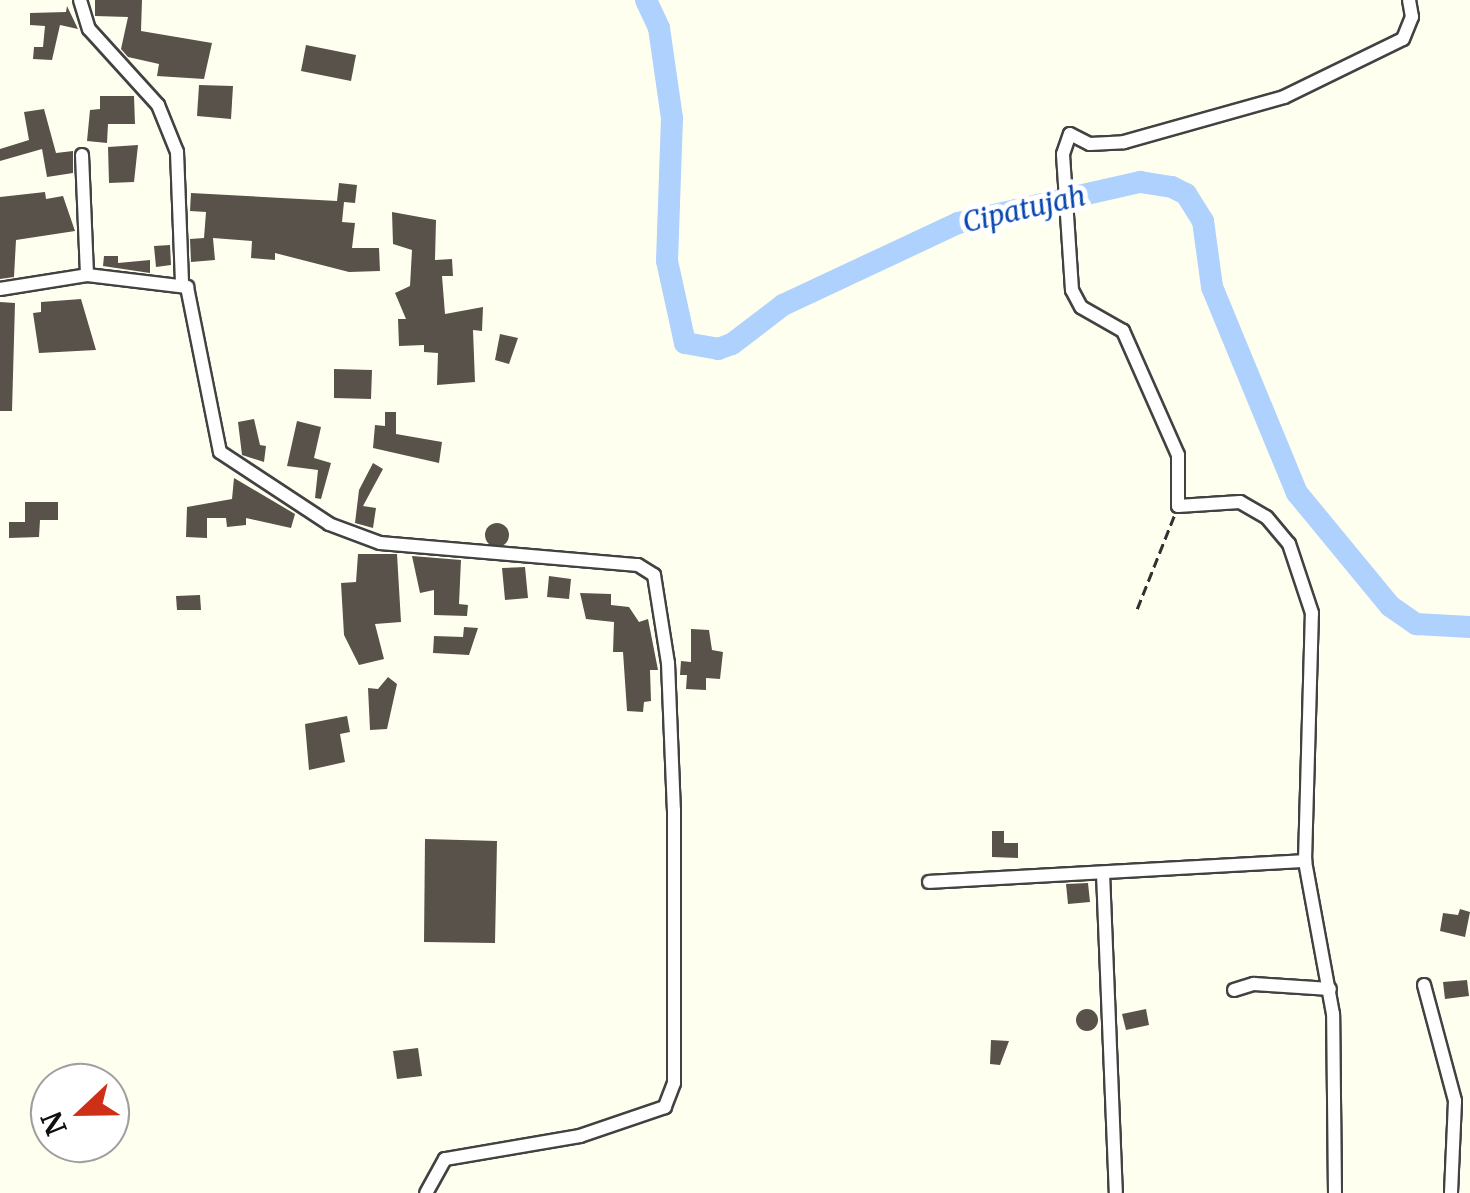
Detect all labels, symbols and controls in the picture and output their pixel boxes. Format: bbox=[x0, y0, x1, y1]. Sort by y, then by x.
water label: Cipatujah bbox=[959, 179, 1089, 239]
north arrow bbox=[30, 1063, 130, 1163]
text: N bbox=[33, 1106, 75, 1140]

